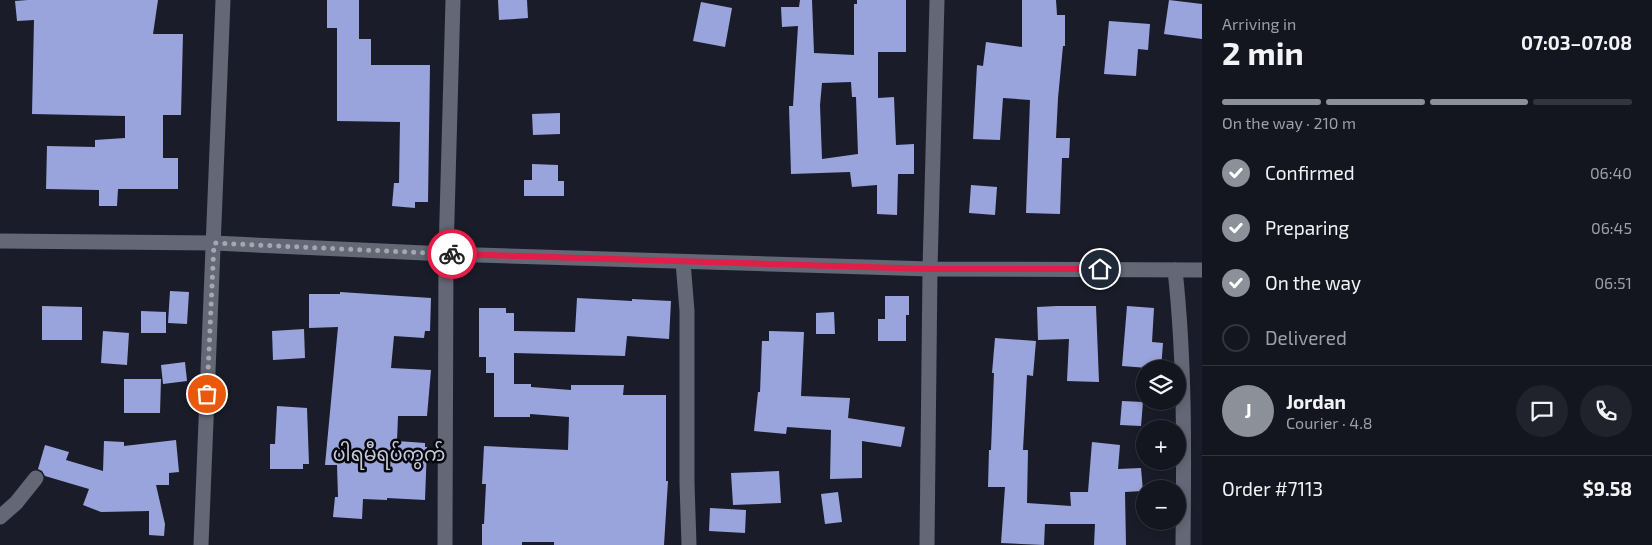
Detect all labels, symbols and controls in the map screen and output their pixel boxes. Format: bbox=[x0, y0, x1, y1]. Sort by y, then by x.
text: Arriving in bbox=[1222, 14, 1296, 33]
text: 07:03–07:08 bbox=[1521, 31, 1632, 54]
text: 2 min bbox=[1222, 33, 1304, 71]
text: On the way · 210 m bbox=[1222, 113, 1356, 132]
icon: check bbox=[1222, 159, 1250, 187]
text: Confirmed bbox=[1265, 161, 1355, 184]
text: 06:40 bbox=[1590, 163, 1632, 182]
icon: check bbox=[1222, 214, 1250, 242]
text: Preparing bbox=[1265, 216, 1349, 239]
text: 06:45 bbox=[1591, 218, 1632, 237]
courier bbox=[427, 229, 477, 279]
icon: bike bbox=[438, 240, 466, 268]
pin bbox=[1079, 248, 1121, 290]
icon: home bbox=[1086, 255, 1114, 283]
icon: check bbox=[1222, 269, 1250, 297]
text: On the way bbox=[1265, 271, 1361, 294]
text: 06:51 bbox=[1594, 273, 1632, 292]
text: Delivered bbox=[1265, 326, 1347, 349]
map controls bbox=[1136, 360, 1186, 530]
button: layers bbox=[1136, 360, 1186, 410]
pin bbox=[186, 373, 228, 415]
icon: bag bbox=[193, 380, 221, 408]
button: chat bbox=[1516, 385, 1568, 437]
button: phone bbox=[1580, 385, 1632, 437]
text: Jordan bbox=[1286, 390, 1346, 413]
text: J bbox=[1244, 399, 1252, 422]
text: Courier · 4.8 bbox=[1286, 413, 1373, 432]
button: + bbox=[1136, 420, 1186, 470]
district label: ပါရမီရပ်ကွက် bbox=[333, 440, 445, 470]
text: Order #7113 bbox=[1222, 477, 1323, 500]
text: $9.58 bbox=[1583, 477, 1632, 500]
button: − bbox=[1136, 480, 1186, 530]

